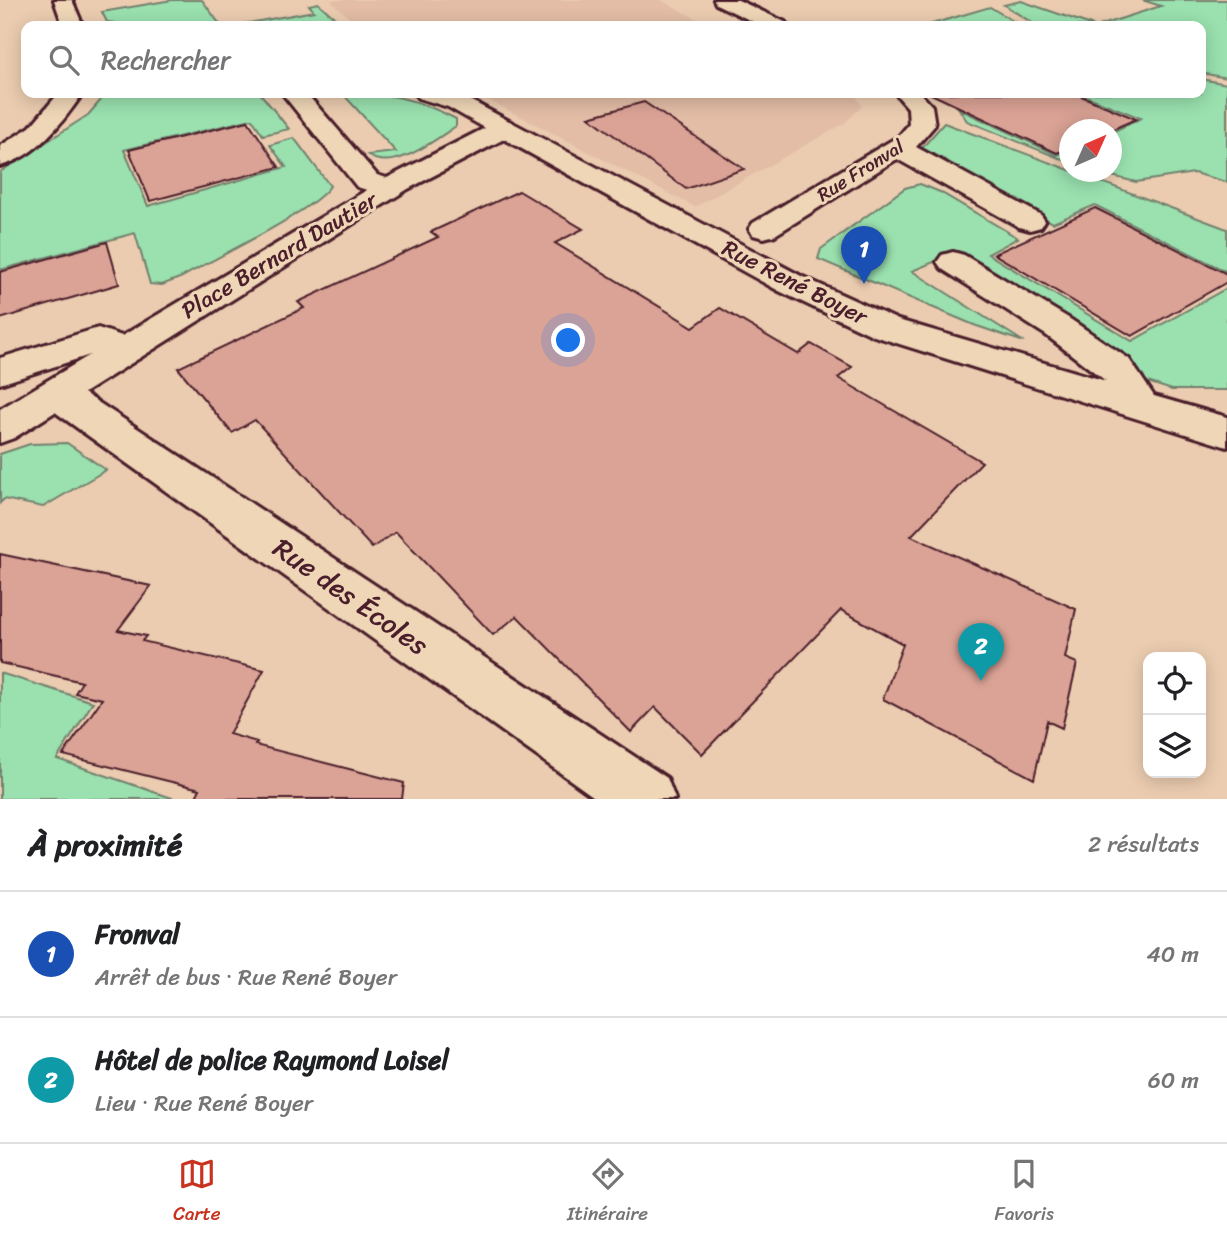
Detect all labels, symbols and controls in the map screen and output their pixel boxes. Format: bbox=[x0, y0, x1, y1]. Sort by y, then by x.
search box bbox=[21, 21, 1206, 98]
text: Rechercher bbox=[101, 37, 231, 83]
icon: search bbox=[45, 41, 83, 79]
north arrow bbox=[1059, 119, 1122, 182]
street label: Rue Fronval bbox=[810, 130, 911, 210]
street label: Place Bernard Dautier bbox=[173, 180, 387, 331]
pin: 1 bbox=[841, 226, 887, 284]
street label: Rue René Boyer bbox=[715, 228, 876, 338]
your location bbox=[551, 323, 585, 357]
street label: Rue des Écoles bbox=[262, 524, 439, 668]
pin: 2 bbox=[958, 623, 1004, 681]
map controls bbox=[1143, 652, 1206, 778]
button: locate bbox=[1143, 652, 1206, 715]
button: layers bbox=[1143, 715, 1206, 778]
text: À proximité bbox=[28, 818, 182, 872]
text: 2 résultats bbox=[1088, 824, 1199, 865]
text: Fronval bbox=[95, 911, 180, 957]
text: 1 bbox=[46, 934, 56, 975]
text: 40 m bbox=[1146, 934, 1199, 975]
text: Arrêt de bus · Rue René Boyer bbox=[95, 957, 397, 998]
text: Hôtel de police Raymond Loisel bbox=[95, 1037, 449, 1083]
text: 2 bbox=[44, 1060, 58, 1101]
text: 60 m bbox=[1148, 1060, 1199, 1101]
text: Lieu · Rue René Boyer bbox=[95, 1083, 313, 1124]
tab: Carte bbox=[173, 1155, 220, 1230]
tab: Itinéraire bbox=[567, 1155, 648, 1230]
tab: Favoris bbox=[995, 1155, 1054, 1230]

